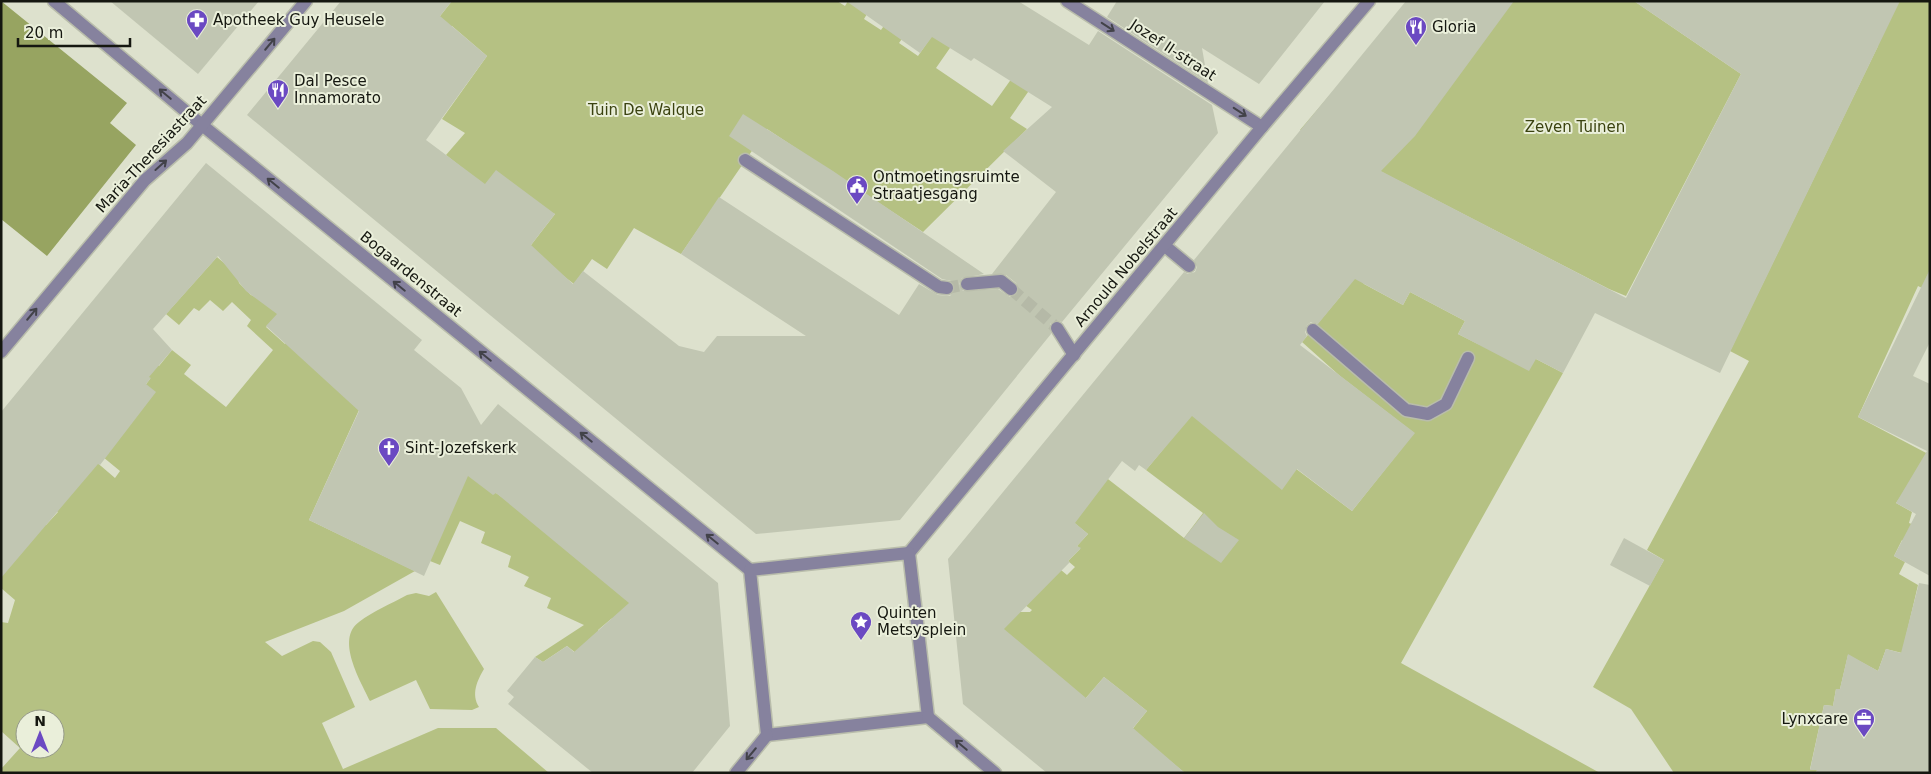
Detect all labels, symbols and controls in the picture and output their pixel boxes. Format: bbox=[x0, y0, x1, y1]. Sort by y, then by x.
pharmacy icon: Apotheek Guy Heusele bbox=[185, 8, 209, 39]
place label: Apotheek Guy Heusele bbox=[213, 11, 385, 29]
scale bar bbox=[18, 15, 130, 47]
street label: Jozef II-straat bbox=[1126, 15, 1220, 85]
restaurant icon: Gloria bbox=[1404, 15, 1428, 46]
place label: Gloria bbox=[1432, 18, 1477, 36]
one-way arrow bbox=[1101, 22, 1115, 33]
text: 20 m bbox=[25, 24, 63, 42]
one-way arrow bbox=[264, 38, 275, 51]
place label: Dal Pesce Innamorato bbox=[294, 72, 381, 107]
restaurant icon: Dal Pesce Innamorato bbox=[266, 78, 290, 109]
one-way arrow bbox=[158, 88, 171, 100]
street label: Maria-Theresiastraat bbox=[92, 91, 210, 216]
park label: Tuin De Walque bbox=[587, 101, 704, 119]
one-way arrow bbox=[1233, 107, 1247, 118]
park label: Zeven Tuinen bbox=[1525, 118, 1625, 136]
one-way arrow bbox=[155, 159, 168, 171]
place label: Ontmoetingsruimte Straatjesgang bbox=[873, 168, 1020, 203]
public building icon: Ontmoetingsruimte Straatjesgang bbox=[845, 174, 869, 205]
one-way arrow bbox=[267, 177, 280, 188]
street label: Arnould Nobelstraat bbox=[1071, 204, 1181, 330]
street label: Bogaardenstraat bbox=[357, 227, 466, 321]
one-way arrow bbox=[392, 280, 405, 291]
one-way arrow bbox=[27, 308, 38, 321]
one-way arrow bbox=[479, 350, 492, 361]
one-way arrow bbox=[579, 432, 592, 443]
church icon: Sint-Jozefskerk bbox=[377, 436, 401, 467]
place label: Sint-Jozefskerk bbox=[405, 439, 517, 457]
one-way arrow bbox=[706, 534, 719, 545]
place label: Quinten Metsysplein bbox=[877, 604, 966, 639]
place icon: Quinten Metsysplein bbox=[849, 610, 873, 641]
office icon: Lynxcare bbox=[1852, 707, 1876, 738]
north arrow bbox=[15, 709, 65, 759]
place label: Lynxcare bbox=[1782, 710, 1848, 728]
text: N bbox=[34, 713, 46, 729]
one-way arrow bbox=[955, 739, 968, 750]
one-way arrow bbox=[746, 747, 757, 760]

